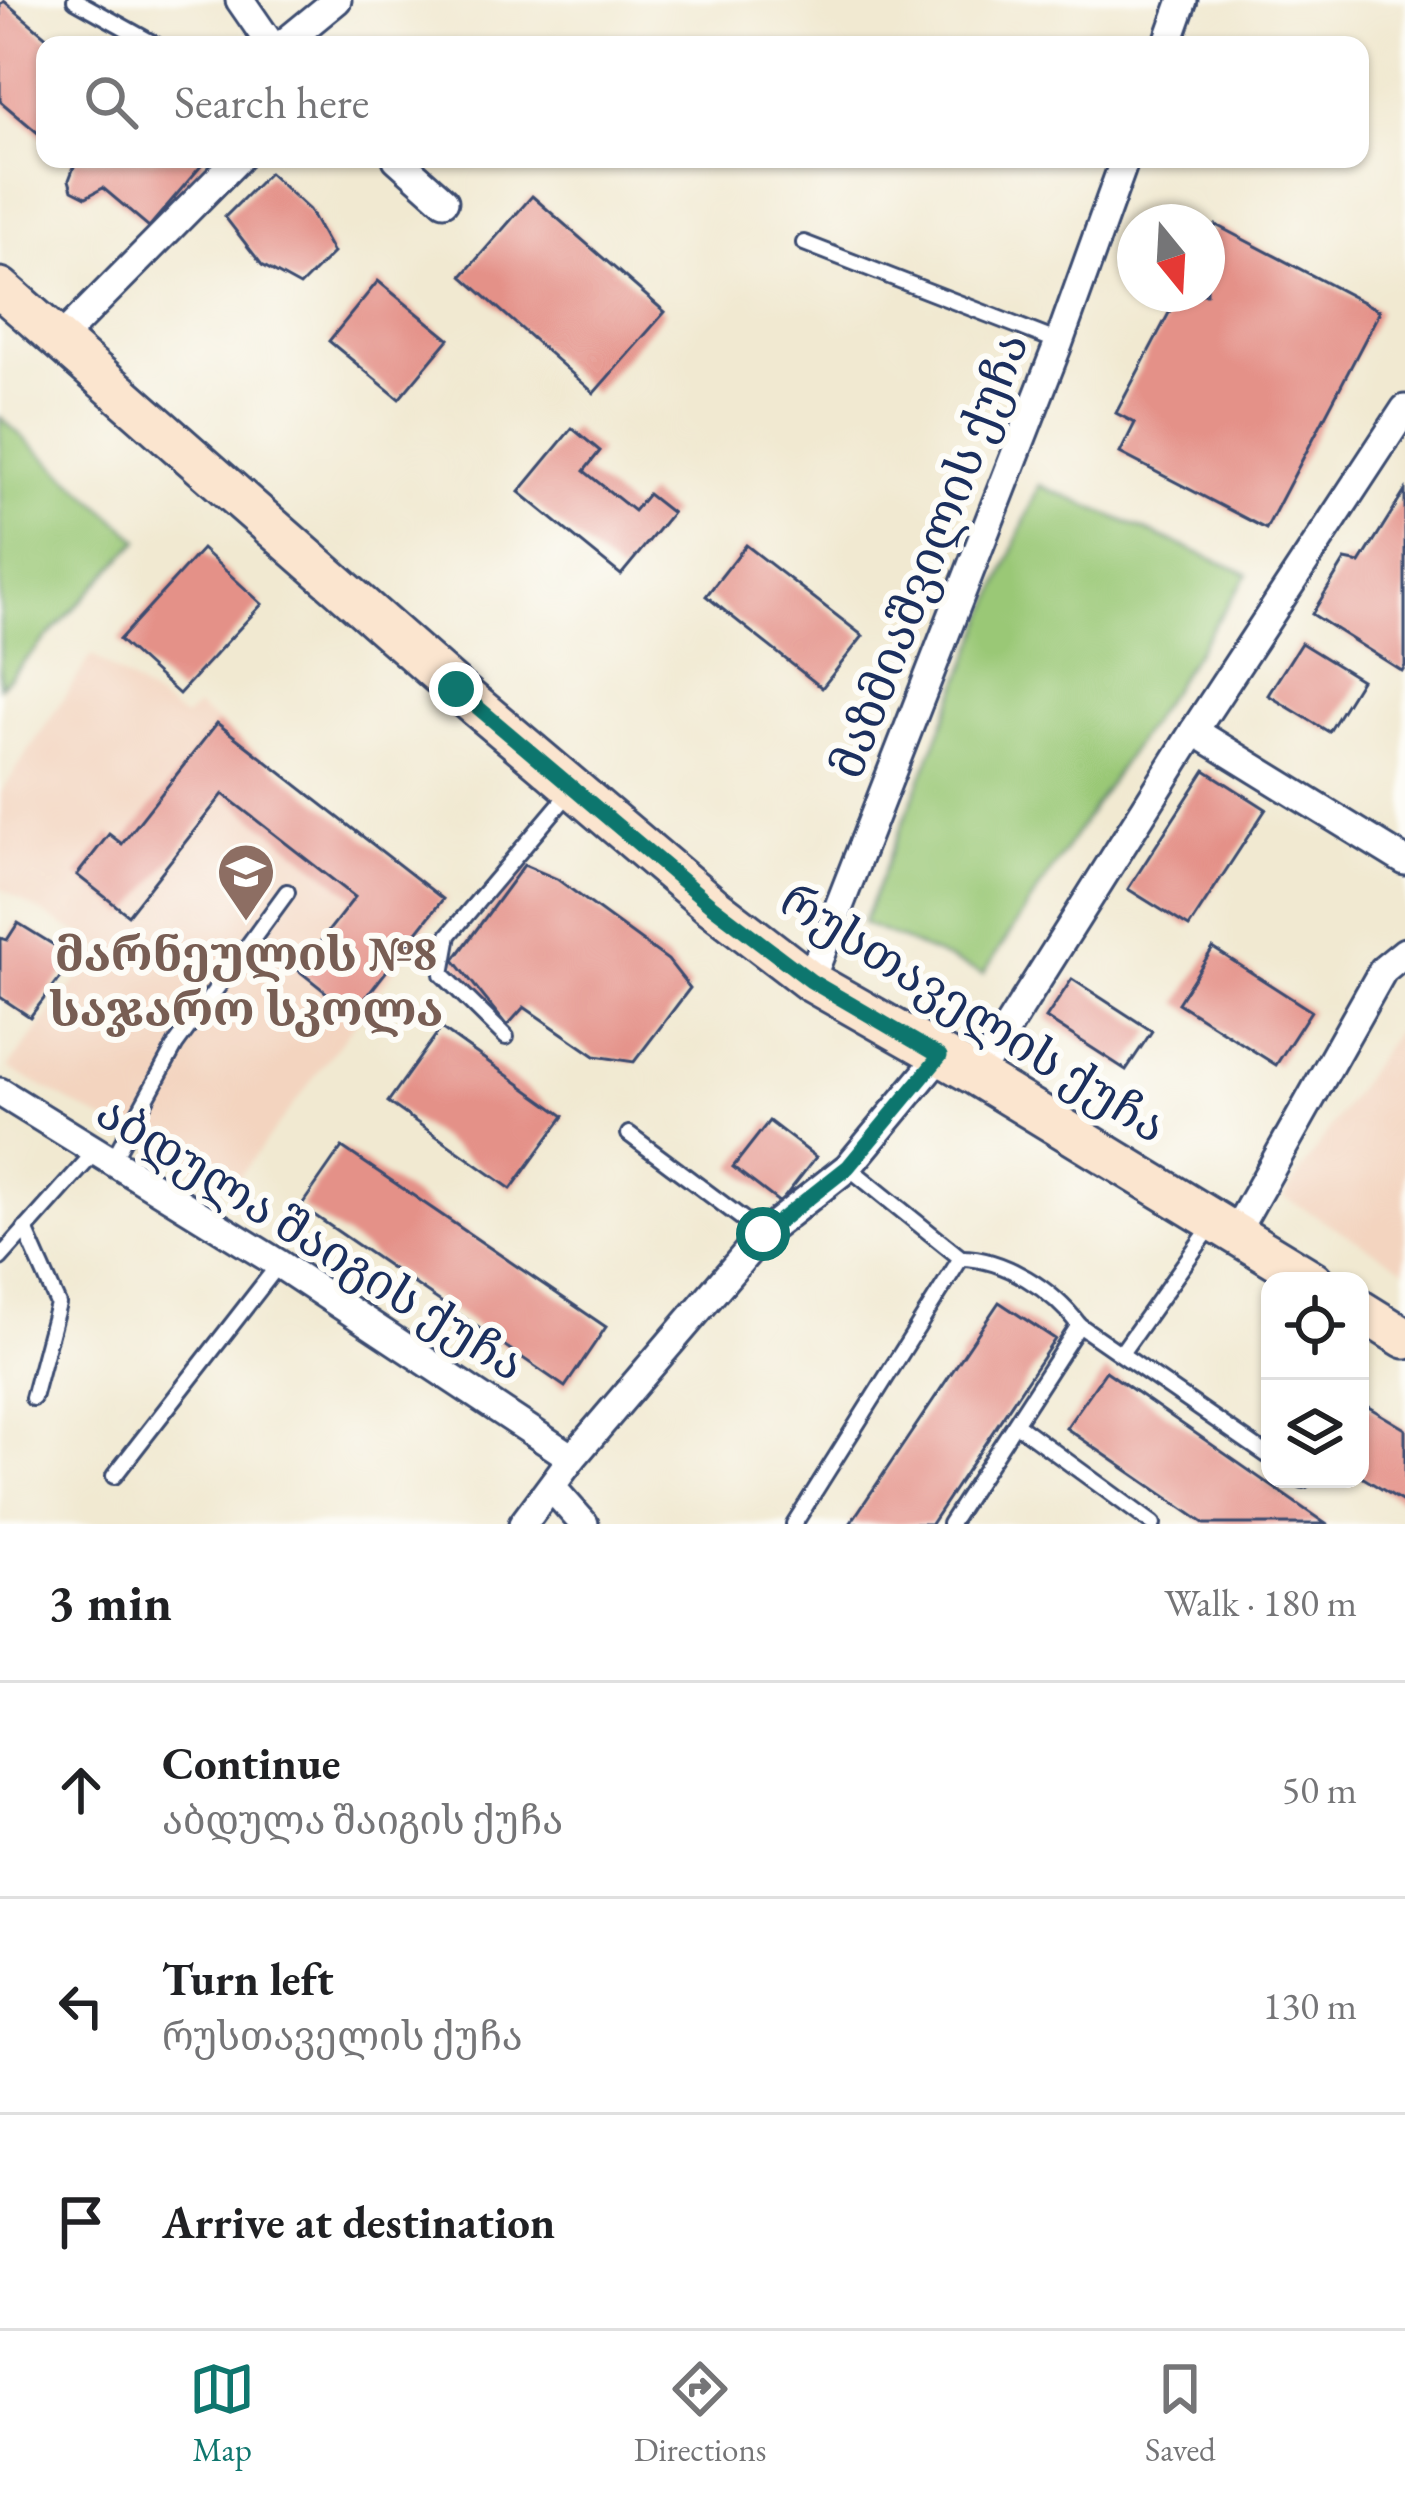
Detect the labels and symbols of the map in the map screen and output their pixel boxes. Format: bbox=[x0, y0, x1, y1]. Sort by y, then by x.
north arrow bbox=[1117, 204, 1225, 312]
street label: მაზმიაშვილის ქუჩა bbox=[814, 323, 1042, 787]
route end bbox=[429, 662, 483, 716]
school or university icon: მარნეულის №8 საჯარო სკოლა bbox=[215, 841, 277, 923]
street label: რუსთაველის ქუჩა bbox=[769, 868, 1179, 1156]
place label: მარნეულის №8 საჯარო სკოლა bbox=[49, 922, 443, 1039]
street label: აბდულა შაიგის ქუჩა bbox=[85, 1080, 537, 1394]
route start bbox=[736, 1207, 790, 1261]

